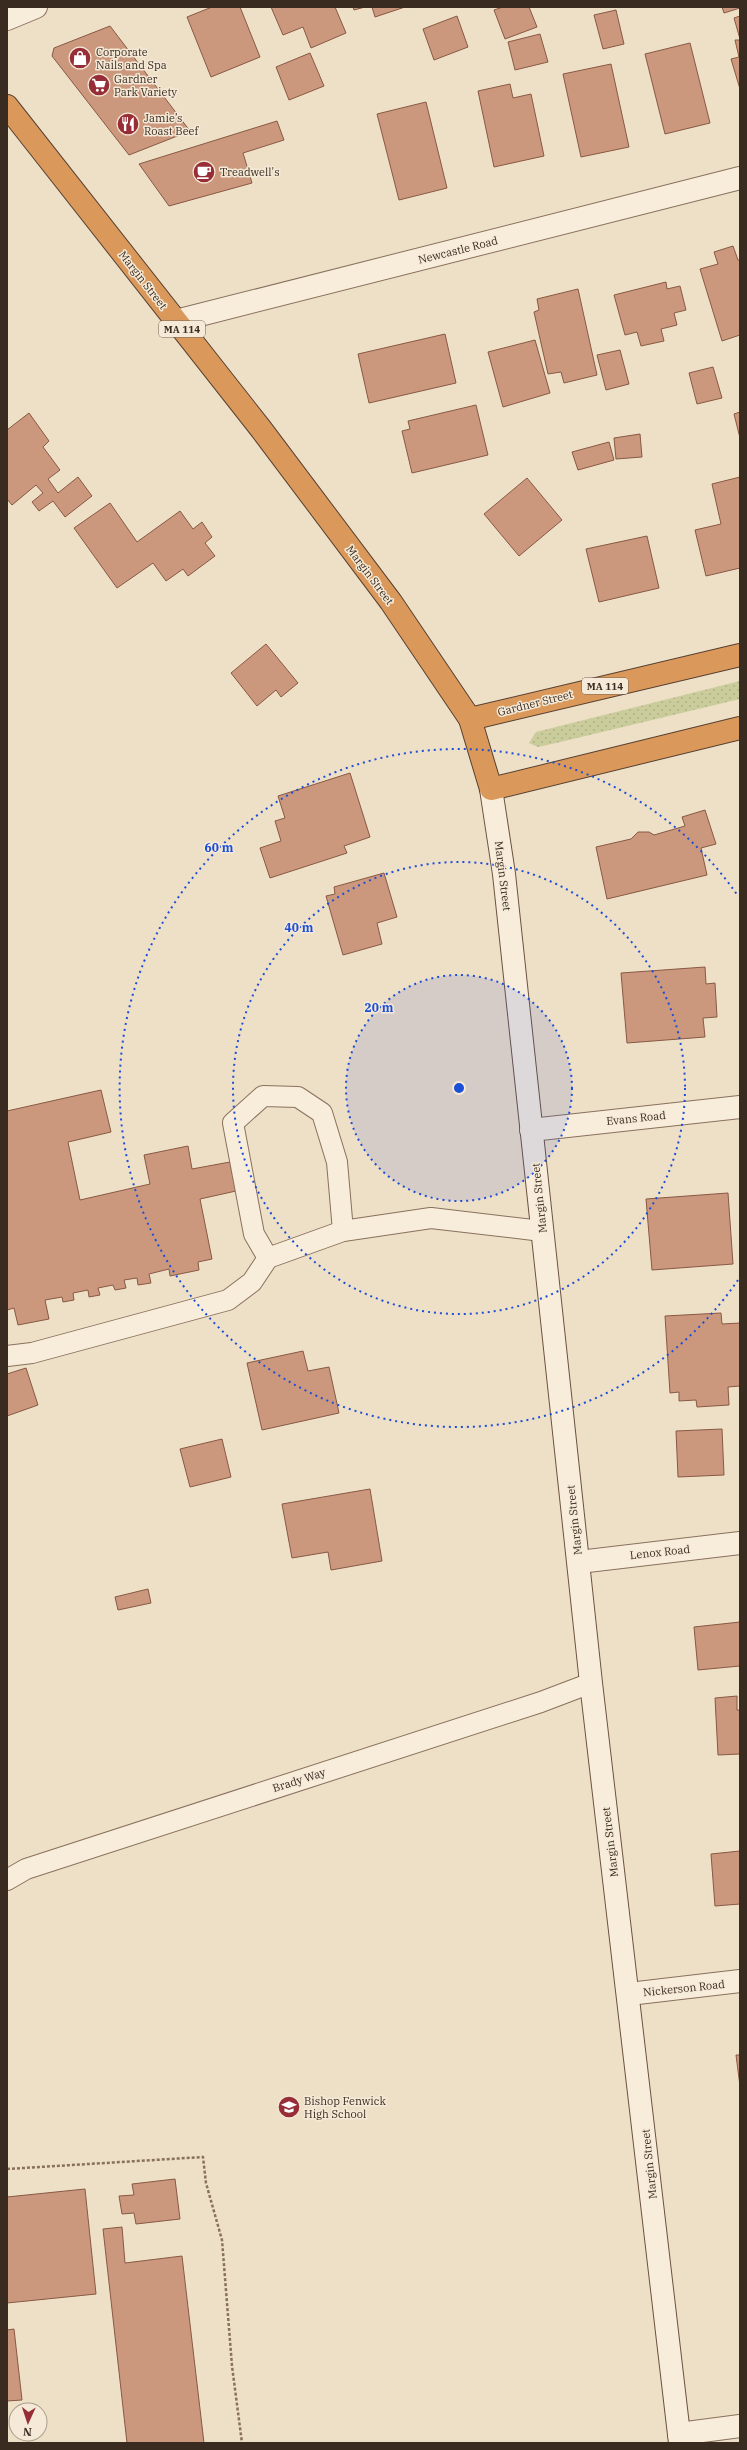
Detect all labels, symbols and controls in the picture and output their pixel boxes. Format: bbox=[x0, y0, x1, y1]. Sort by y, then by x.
shop icon: Corporate Nails and Spa bbox=[67, 45, 93, 71]
place label: Corporate Nails and Spa bbox=[96, 45, 167, 72]
supermarket icon: Gardner Park Variety bbox=[86, 72, 112, 98]
place label: Gardner Park Variety bbox=[114, 72, 177, 99]
restaurant icon: Jamie’s Roast Beef bbox=[115, 111, 141, 137]
place label: Jamie’s Roast Beef bbox=[144, 111, 199, 138]
cafe icon: Treadwell's bbox=[191, 159, 217, 185]
place label: Treadwell's bbox=[220, 165, 280, 179]
street label: Newcastle Road bbox=[417, 233, 500, 267]
street label: Margin Street bbox=[116, 248, 170, 312]
road number: MA 114 bbox=[159, 321, 205, 337]
street label: Margin Street bbox=[343, 543, 397, 607]
road number: MA 114 bbox=[582, 678, 628, 694]
street label: Gardner Street bbox=[496, 687, 574, 719]
text: 60 m bbox=[205, 840, 234, 855]
street label: Margin Street bbox=[492, 840, 514, 912]
text: 40 m bbox=[285, 920, 314, 935]
text: 20 m bbox=[365, 1000, 394, 1015]
centre of rings bbox=[452, 1081, 466, 1095]
street label: Evans Road bbox=[605, 1108, 667, 1128]
street label: Margin Street bbox=[528, 1162, 550, 1234]
street label: Margin Street bbox=[563, 1484, 585, 1556]
street label: Lenox Road bbox=[629, 1542, 691, 1562]
street label: Brady Way bbox=[271, 1765, 327, 1795]
street label: Margin Street bbox=[599, 1806, 621, 1878]
street label: Nickerson Road bbox=[642, 1977, 726, 1999]
school or university icon: Bishop Fenwick High School bbox=[276, 2094, 302, 2120]
place label: Bishop Fenwick High School bbox=[304, 2094, 387, 2121]
street label: Margin Street bbox=[638, 2128, 660, 2200]
north arrow bbox=[8, 2402, 48, 2442]
text: N bbox=[22, 2425, 32, 2439]

